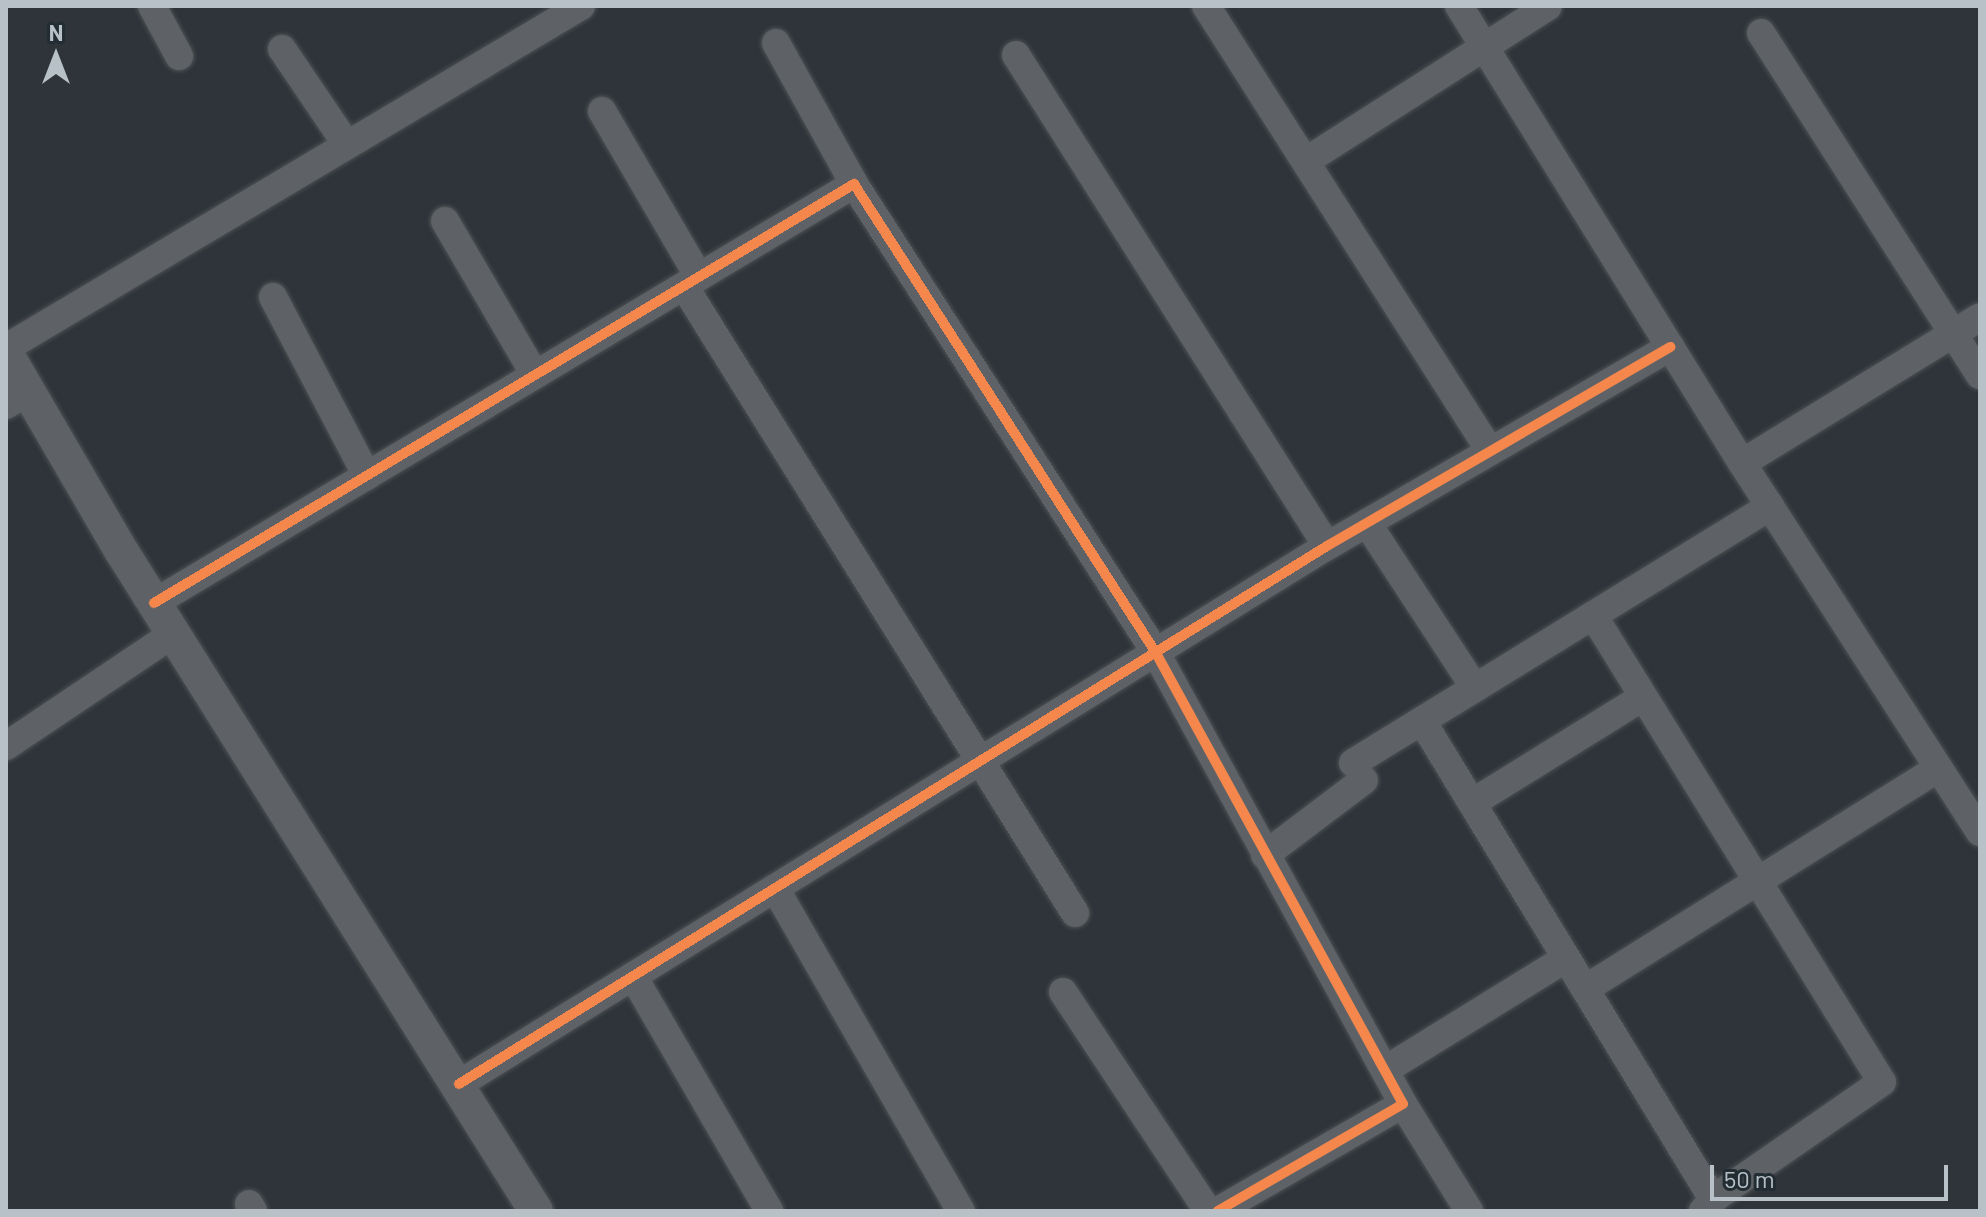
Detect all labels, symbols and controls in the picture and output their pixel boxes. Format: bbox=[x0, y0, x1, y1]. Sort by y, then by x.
north arrow bbox=[16, 16, 96, 96]
text: N bbox=[49, 19, 63, 45]
scale bar bbox=[1714, 1149, 1952, 1199]
text: 50 m bbox=[1724, 1164, 1775, 1193]

